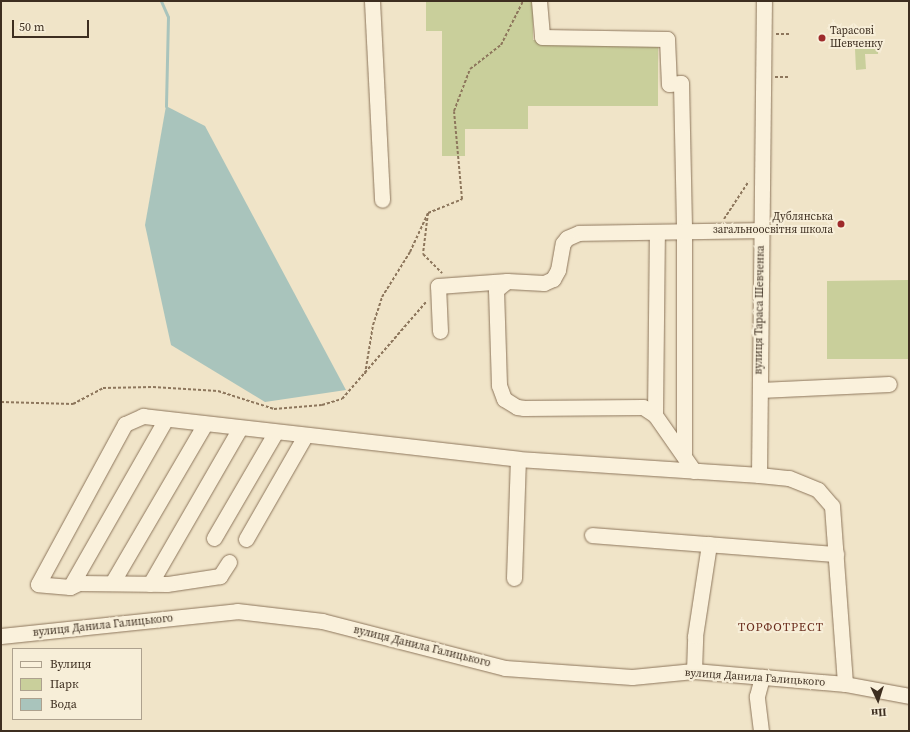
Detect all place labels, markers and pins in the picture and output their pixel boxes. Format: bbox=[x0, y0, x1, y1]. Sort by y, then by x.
place label: Тарасові Шевченку bbox=[830, 25, 883, 51]
marker: Тарасові Шевченку bbox=[817, 33, 827, 43]
place label: Дублянська загальноосвітня школа bbox=[713, 211, 833, 237]
marker: Дублянська загальноосвітня школа bbox=[836, 219, 846, 229]

